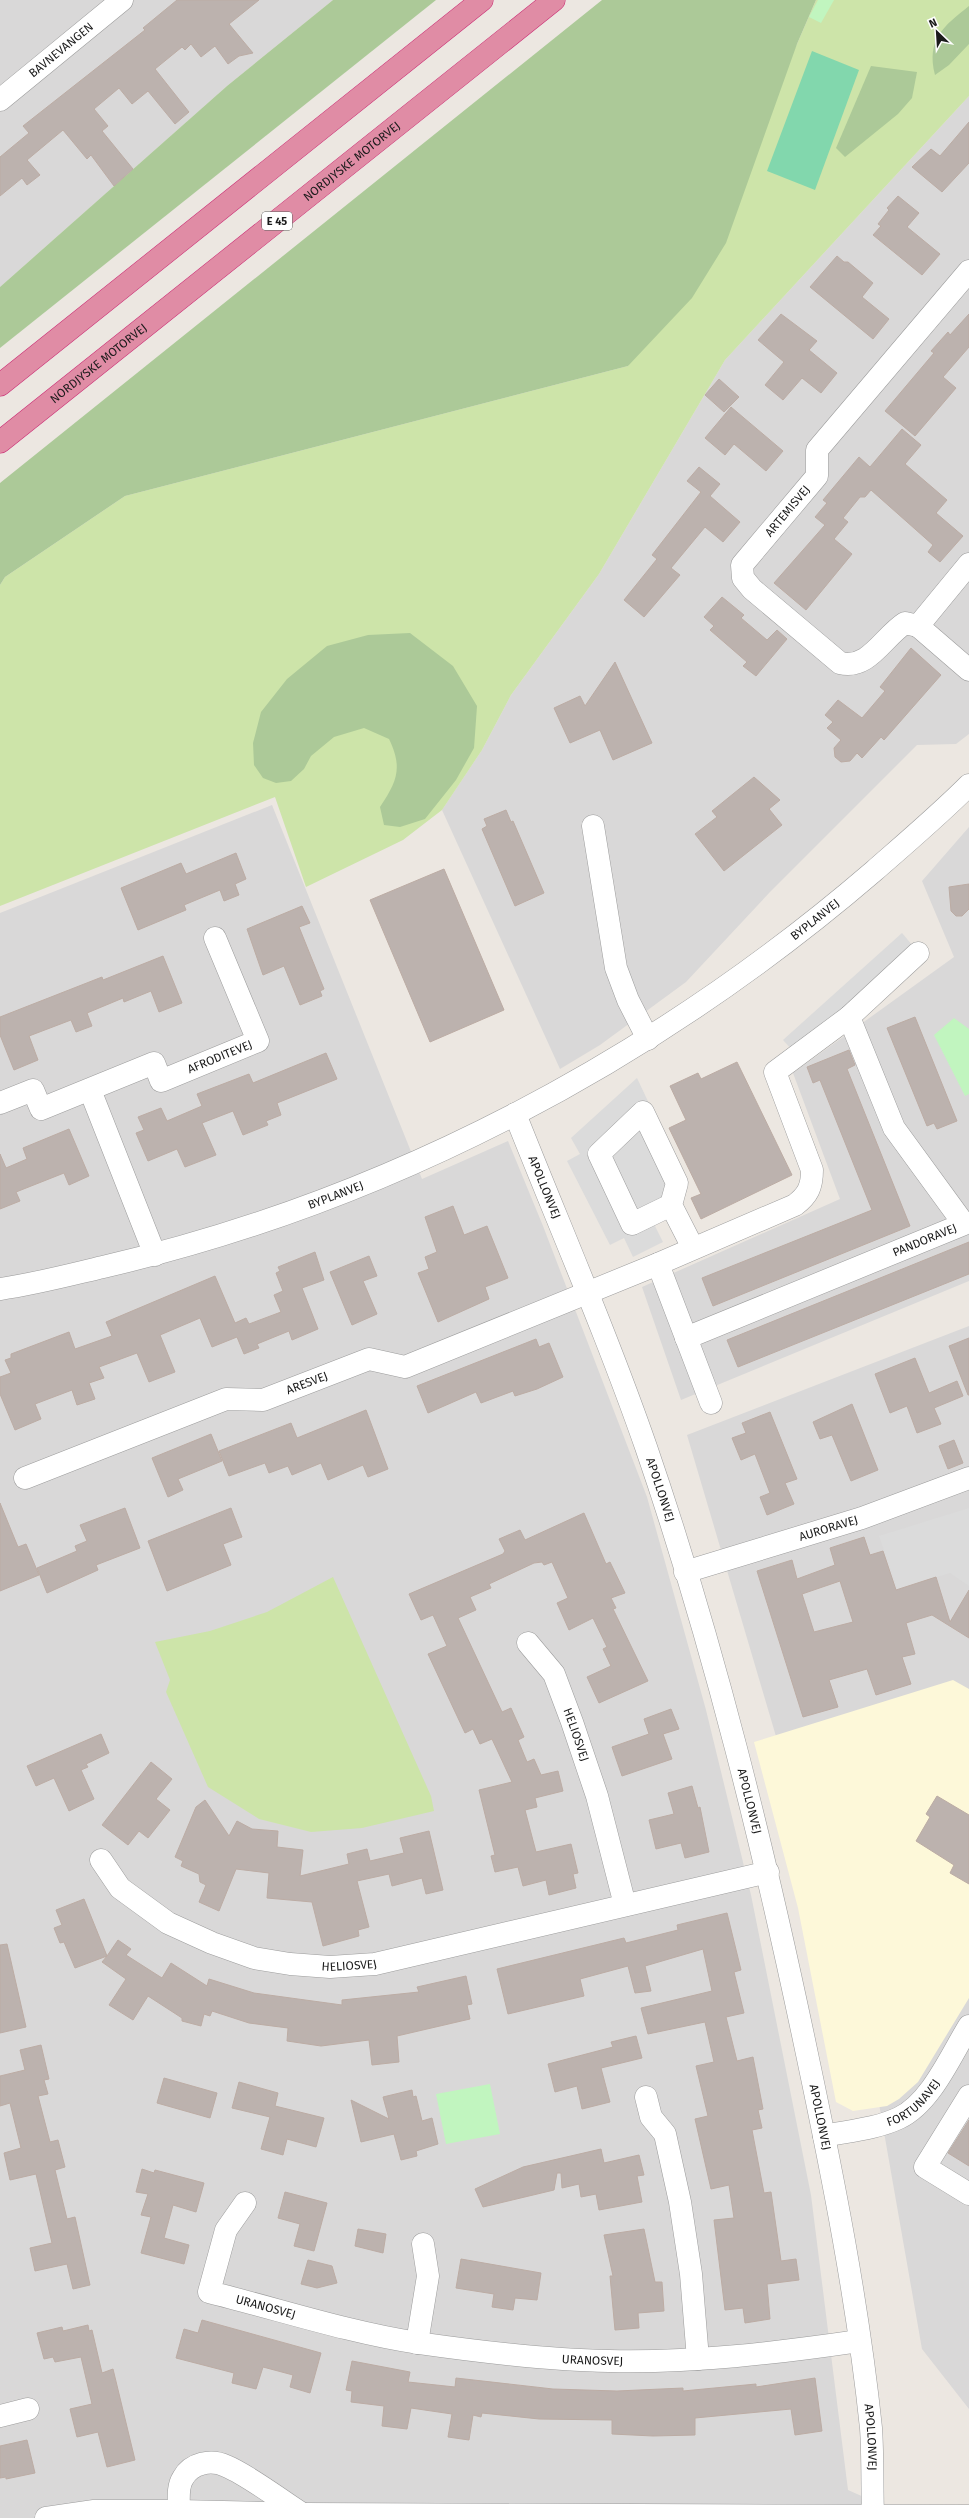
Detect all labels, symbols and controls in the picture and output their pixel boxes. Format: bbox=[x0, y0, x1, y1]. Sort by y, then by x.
north arrow bbox=[917, 12, 957, 52]
text: N bbox=[927, 16, 939, 31]
street label: BAVNEVANGEN bbox=[26, 19, 96, 80]
street label: NORDJYSKE MOTORVEJ bbox=[301, 119, 403, 204]
road number: E 45 bbox=[262, 212, 292, 230]
street label: NORDJYSKE MOTORVEJ bbox=[47, 321, 150, 406]
street label: ARTEMISVEJ bbox=[762, 483, 813, 539]
street label: BYPLANVEJ bbox=[788, 896, 842, 943]
street label: AFRODITEVEJ bbox=[185, 1037, 254, 1076]
street label: APOLLONVEJ bbox=[525, 1154, 564, 1221]
street label: BYPLANVEJ bbox=[306, 1178, 365, 1212]
street label: PANDORAVEJ bbox=[891, 1221, 959, 1260]
street label: ARESVEJ bbox=[284, 1369, 330, 1397]
street label: APOLLONVEJ bbox=[643, 1456, 677, 1524]
street label: AURORAVEJ bbox=[797, 1513, 860, 1544]
street label: HELIOSVEJ bbox=[560, 1706, 592, 1763]
street label: APOLLONVEJ bbox=[734, 1767, 764, 1835]
street label: HELIOSVEJ bbox=[321, 1957, 378, 1974]
street label: FORTUNAVEJ bbox=[885, 2077, 943, 2129]
street label: APOLLONVEJ bbox=[807, 2083, 834, 2152]
street label: URANOSVEJ bbox=[234, 2292, 297, 2322]
street label: URANOSVEJ bbox=[561, 2352, 623, 2368]
street label: APOLLONVEJ bbox=[861, 2403, 879, 2471]

